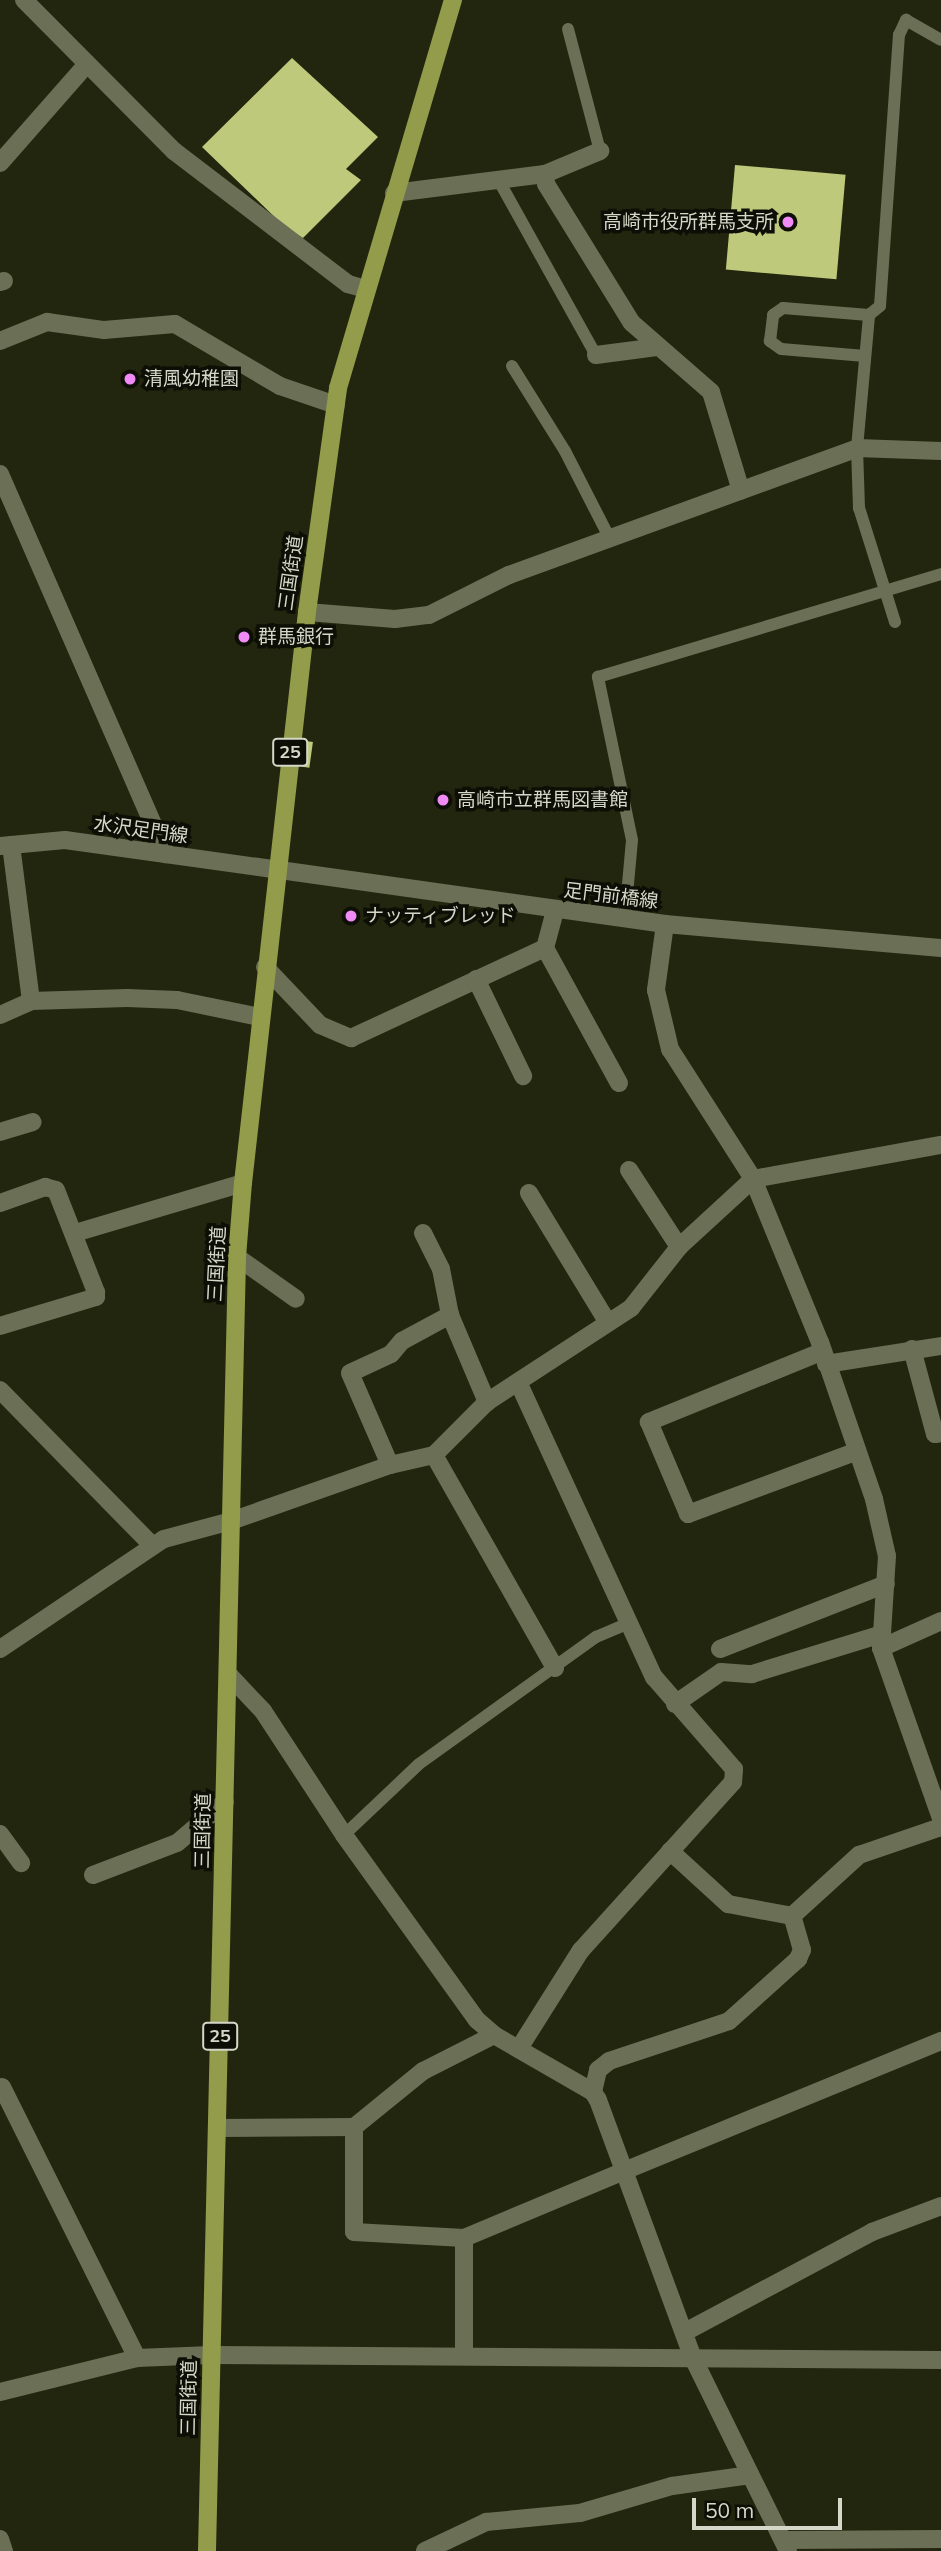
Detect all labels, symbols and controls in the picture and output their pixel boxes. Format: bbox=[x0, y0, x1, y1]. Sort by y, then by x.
place label: 高崎市役所群馬支所 bbox=[603, 211, 774, 233]
marker: 高崎市役所群馬支所 bbox=[780, 214, 796, 230]
place label: 清風幼稚園 bbox=[144, 368, 239, 390]
marker: 清風幼稚園 bbox=[122, 371, 138, 387]
street label: 三国街道 bbox=[274, 534, 308, 612]
place label: 群馬銀行 bbox=[258, 626, 334, 648]
marker: 群馬銀行 bbox=[236, 629, 252, 645]
road number: 25 bbox=[271, 738, 309, 766]
place label: 高崎市立群馬図書館 bbox=[457, 789, 628, 811]
marker: 高崎市立群馬図書館 bbox=[435, 792, 451, 808]
street label: 水沢足門線 bbox=[92, 812, 190, 848]
street label: 足門前橋線 bbox=[562, 879, 660, 913]
place label: ナッティブレッド bbox=[365, 905, 517, 927]
marker: ナッティブレッド bbox=[343, 908, 359, 924]
street label: 三国街道 bbox=[204, 1225, 230, 1303]
street label: 三国街道 bbox=[191, 1793, 215, 1869]
road number: 25 bbox=[201, 2022, 239, 2050]
street label: 三国街道 bbox=[177, 2360, 201, 2436]
scale bar bbox=[696, 2484, 846, 2528]
text: 50 m bbox=[705, 2497, 754, 2523]

